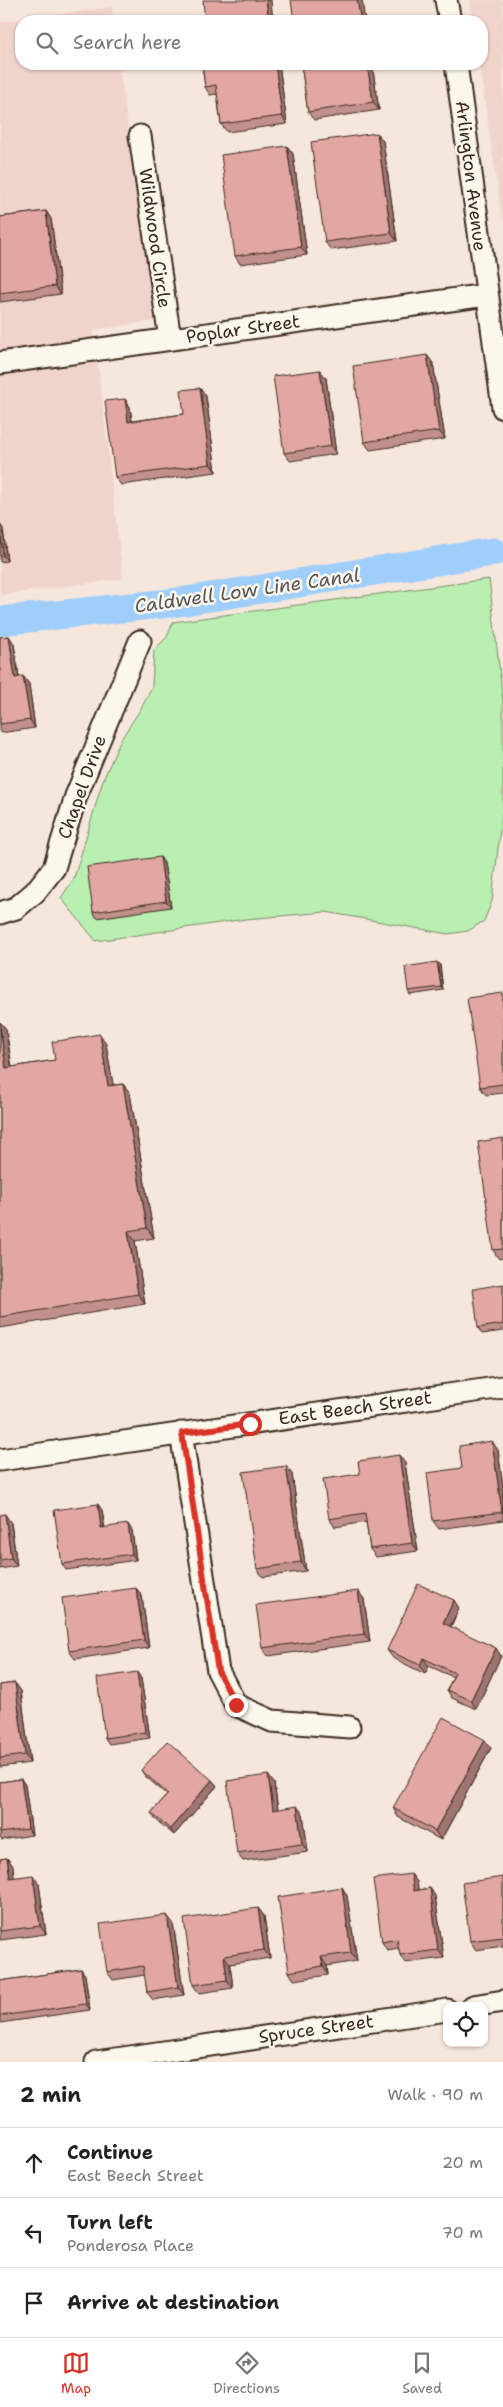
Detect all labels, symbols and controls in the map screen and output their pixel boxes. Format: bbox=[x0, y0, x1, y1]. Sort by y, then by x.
search box bbox=[15, 15, 488, 70]
icon: search bbox=[33, 29, 61, 57]
text: Search here bbox=[73, 30, 182, 55]
street label: Arlington Avenue bbox=[450, 99, 492, 253]
street label: Wildwood Circle bbox=[133, 167, 177, 309]
street label: Poplar Street bbox=[185, 309, 302, 349]
water label: Caldwell Low Line Canal bbox=[133, 562, 361, 619]
street label: Chapel Drive bbox=[52, 732, 112, 842]
street label: East Beech Street bbox=[277, 1385, 433, 1431]
route start bbox=[239, 1413, 262, 1436]
route end bbox=[225, 1694, 248, 1717]
map controls bbox=[443, 2002, 488, 2047]
button: locate bbox=[443, 2002, 488, 2047]
street label: Spruce Street bbox=[257, 2009, 375, 2049]
text: 2 min bbox=[20, 2081, 81, 2109]
text: Walk · 90 m bbox=[388, 2084, 483, 2105]
text: Continue bbox=[67, 2140, 153, 2165]
icon: ahead bbox=[20, 2149, 48, 2177]
text: 20 m bbox=[442, 2152, 483, 2173]
text: East Beech Street bbox=[67, 2165, 204, 2186]
text: Turn left bbox=[67, 2210, 153, 2235]
icon: left bbox=[20, 2219, 48, 2247]
text: 70 m bbox=[442, 2222, 483, 2243]
text: Ponderosa Place bbox=[67, 2235, 194, 2256]
icon: arrive bbox=[20, 2289, 48, 2317]
text: Arrive at destination bbox=[67, 2290, 279, 2315]
tab: Map bbox=[61, 2349, 91, 2397]
tab: Directions bbox=[213, 2349, 280, 2397]
tab: Saved bbox=[402, 2349, 442, 2397]

